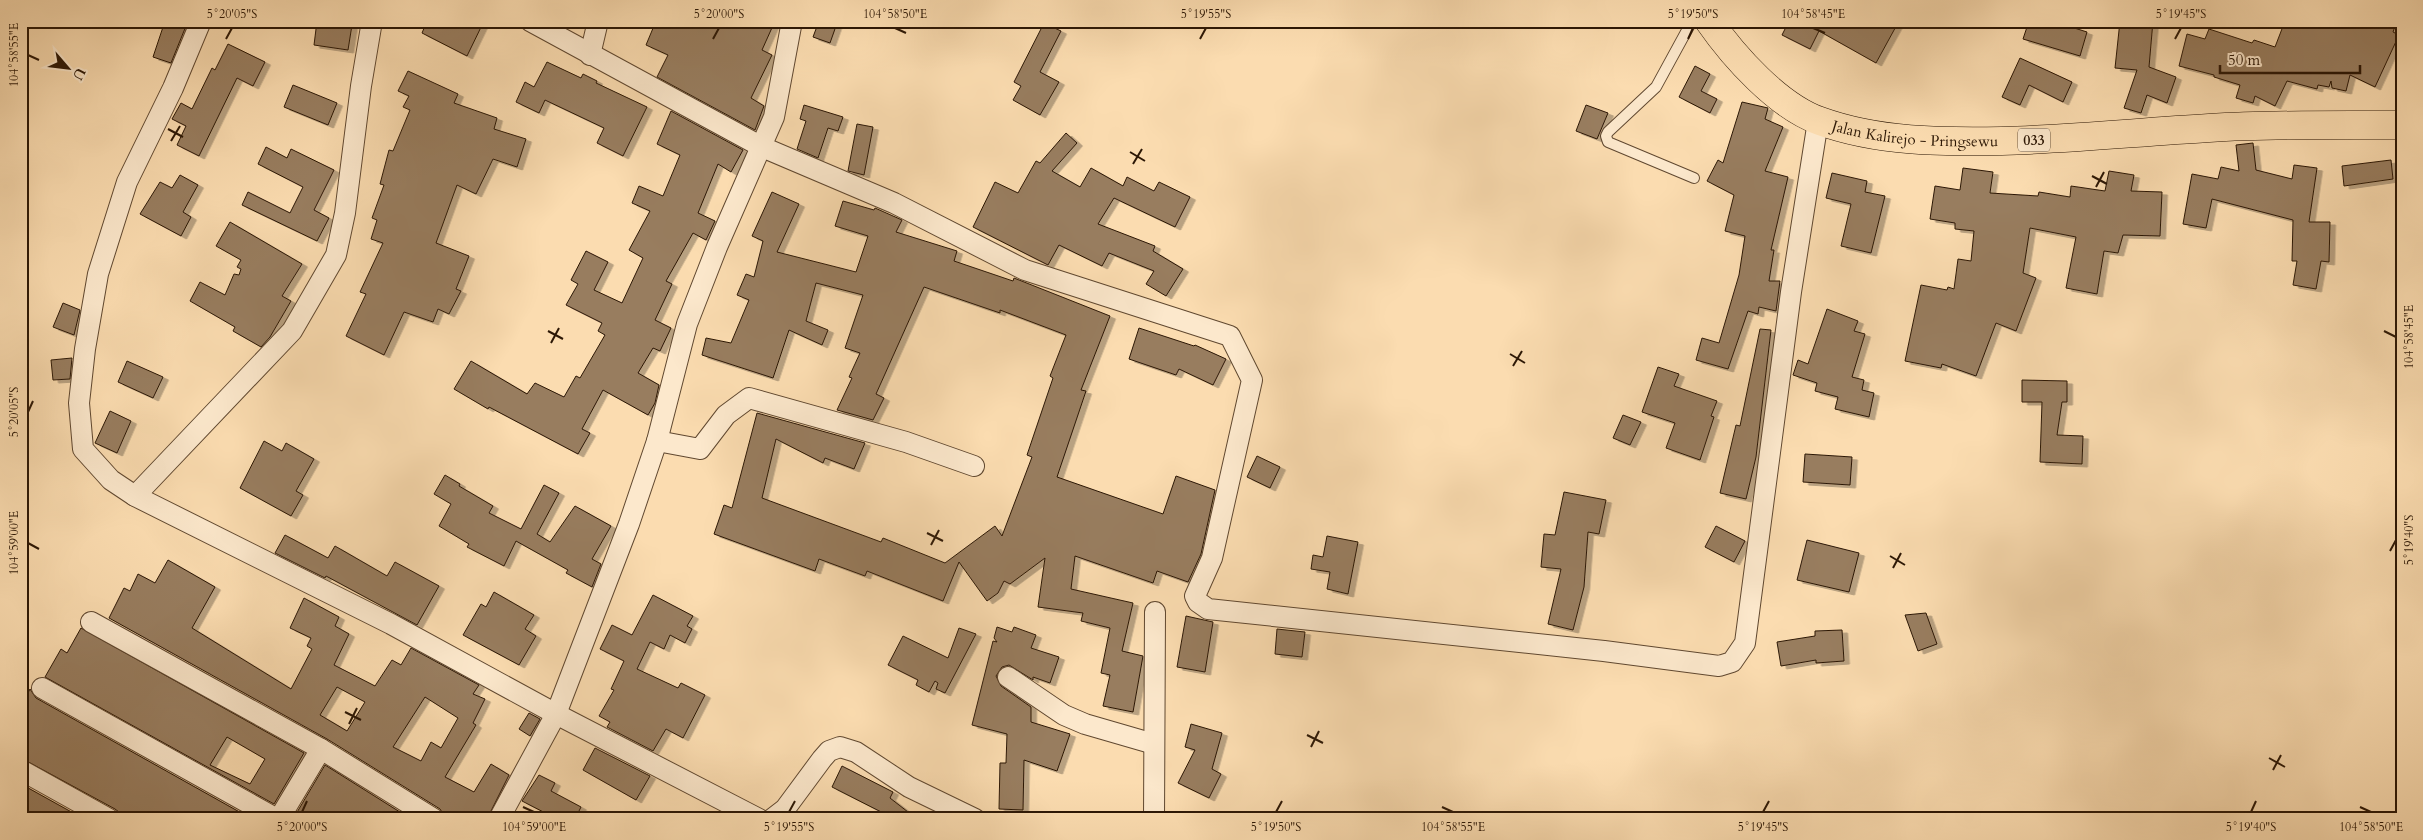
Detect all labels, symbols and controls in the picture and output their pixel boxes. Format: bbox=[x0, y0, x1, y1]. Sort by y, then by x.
text: 5°20'05"S bbox=[207, 6, 257, 22]
text: 5°20'00"S bbox=[694, 6, 744, 22]
text: 104°58'50"E bbox=[863, 6, 927, 22]
text: 5°19'55"S bbox=[1181, 6, 1231, 22]
text: 5°19'50"S bbox=[1668, 6, 1718, 22]
text: 104°58'45"E bbox=[1781, 6, 1845, 22]
text: 5°19'45"S bbox=[2156, 6, 2206, 22]
text: 104°58'55"E bbox=[6, 23, 22, 87]
north arrow bbox=[42, 42, 92, 92]
scale bar bbox=[2220, 42, 2360, 74]
text: 50 m bbox=[2228, 50, 2260, 70]
text: U bbox=[68, 64, 90, 84]
street label: Jalan Kalirejo - Pringsewu bbox=[1828, 115, 1998, 151]
road number: 033 bbox=[2018, 128, 2050, 152]
text: 104°58'45"E bbox=[2401, 305, 2417, 369]
text: 5°20'05"S bbox=[6, 387, 22, 437]
text: 104°59'00"E bbox=[6, 511, 22, 575]
text: 5°19'40"S bbox=[2401, 515, 2417, 565]
text: 5°20'00"S bbox=[277, 819, 327, 835]
text: 104°59'00"E bbox=[502, 819, 566, 835]
text: 5°19'55"S bbox=[764, 819, 814, 835]
text: 5°19'50"S bbox=[1251, 819, 1301, 835]
text: 104°58'55"E bbox=[1421, 819, 1485, 835]
text: 5°19'45"S bbox=[1738, 819, 1788, 835]
text: 5°19'40"S bbox=[2226, 819, 2276, 835]
text: 104°58'50"E bbox=[2339, 819, 2403, 835]

